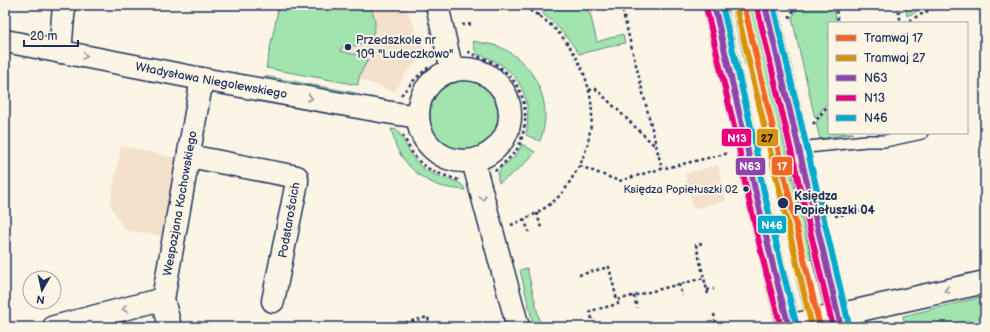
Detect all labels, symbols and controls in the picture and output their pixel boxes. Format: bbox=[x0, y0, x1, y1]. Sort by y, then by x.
scale bar bbox=[24, 22, 78, 48]
legend bbox=[828, 22, 968, 134]
text: 20 m bbox=[30, 29, 57, 44]
text: Tramwaj 17 bbox=[864, 31, 923, 46]
place label: Przedszkole nr 109 "Ludeczkowo" bbox=[356, 33, 454, 62]
marker: Przedszkole nr 109 "Ludeczkowo" bbox=[343, 42, 353, 52]
text: Tramwaj 27 bbox=[864, 51, 925, 66]
one-way arrow bbox=[81, 52, 88, 60]
street label: Władysława Niegolewskiego bbox=[134, 59, 289, 102]
text: N63 bbox=[864, 71, 888, 86]
text: N13 bbox=[864, 91, 885, 106]
one-way arrow bbox=[306, 94, 313, 102]
text: N46 bbox=[864, 111, 888, 126]
line badge: N13 bbox=[721, 128, 752, 147]
line badge: 27 bbox=[756, 128, 779, 147]
street label: Wespazjana Kochowskiego bbox=[160, 129, 201, 277]
text: N13 bbox=[727, 132, 747, 145]
text: 27 bbox=[761, 132, 773, 145]
line badge: 17 bbox=[771, 156, 793, 176]
line badge: N63 bbox=[735, 157, 766, 176]
text: N63 bbox=[739, 160, 761, 173]
text: 17 bbox=[777, 160, 787, 173]
street label: Podstarościch bbox=[275, 181, 304, 259]
place label: Księdza Popiełuszki 02 bbox=[623, 183, 738, 196]
marker: Księdza Popiełuszki 02 bbox=[741, 184, 751, 194]
place label: Księdza Popiełuszki 04 bbox=[794, 189, 875, 218]
one-way arrow bbox=[478, 194, 487, 201]
marker: Księdza Popiełuszki 04 bbox=[776, 196, 790, 210]
line badge: N46 bbox=[757, 215, 787, 234]
text: N46 bbox=[761, 219, 783, 232]
north arrow bbox=[22, 270, 62, 310]
one-way arrow bbox=[944, 286, 950, 294]
text: N bbox=[35, 292, 46, 306]
one-way arrow bbox=[122, 304, 129, 313]

